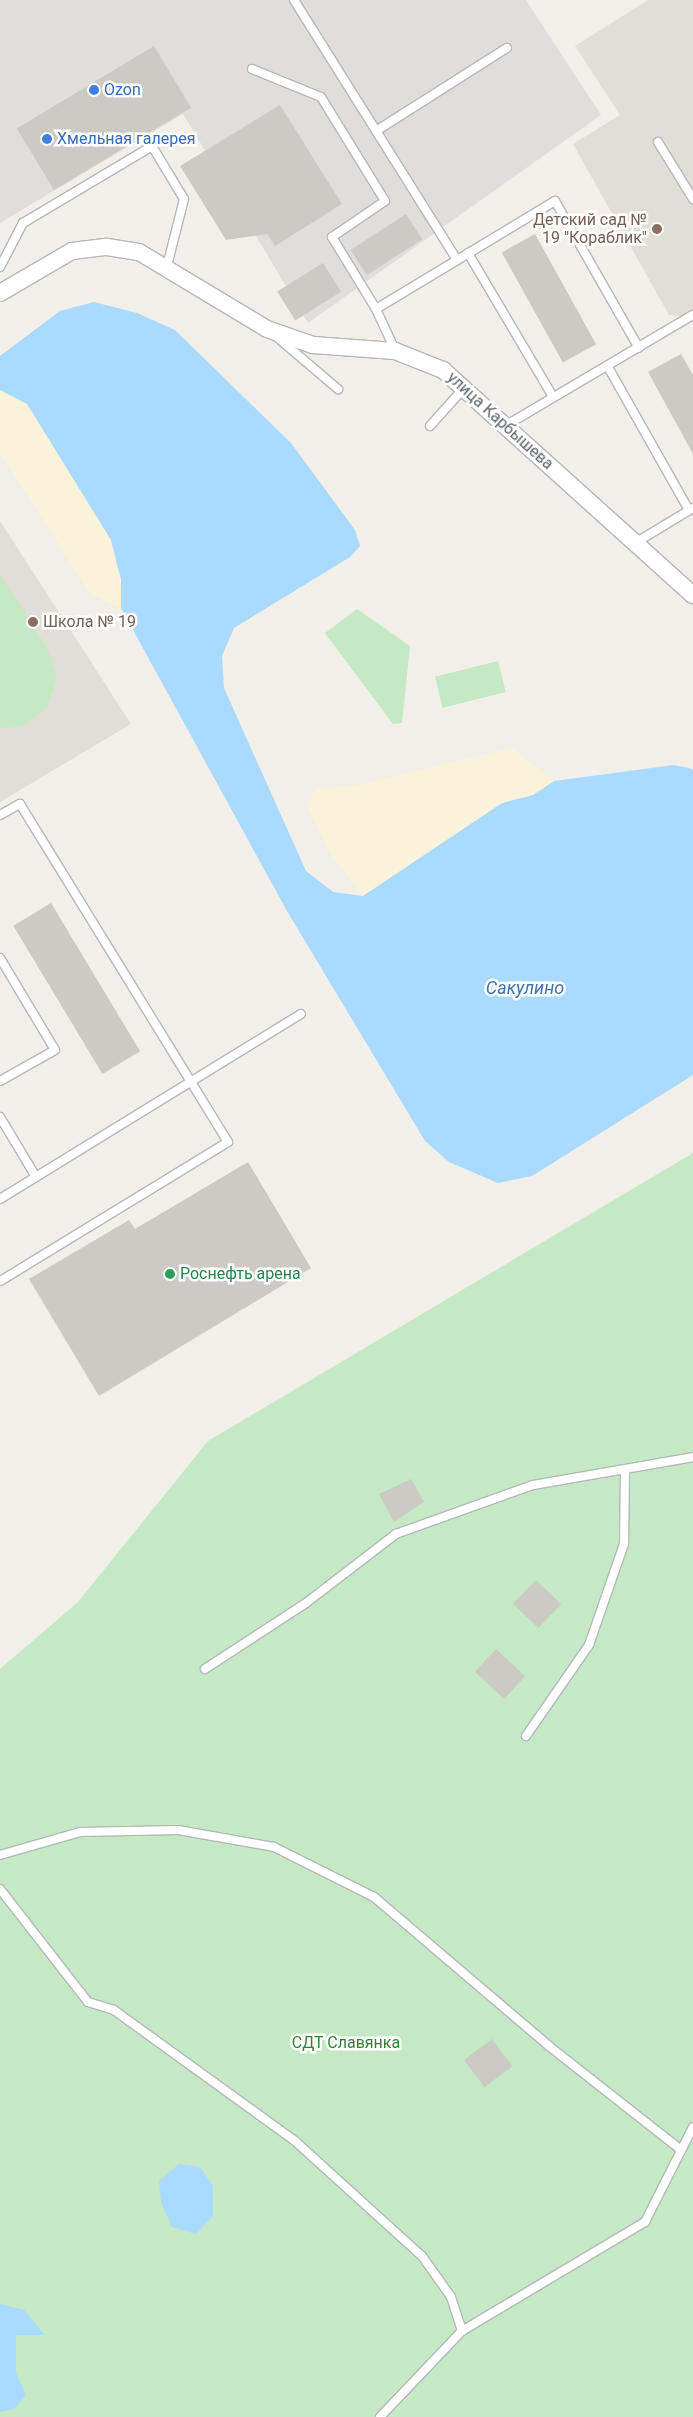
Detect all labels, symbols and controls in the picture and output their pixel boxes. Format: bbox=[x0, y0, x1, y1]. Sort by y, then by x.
place label: Ozon bbox=[104, 80, 141, 100]
marker: Ozon bbox=[88, 84, 100, 96]
place label: Хмельная галерея bbox=[57, 129, 195, 149]
marker: Хмельная галерея bbox=[41, 133, 53, 145]
place label: Детский сад № 19 "Кораблик" bbox=[533, 210, 647, 248]
marker: Детский сад № 19 "Кораблик" bbox=[651, 223, 663, 235]
street label: улица Карбышева bbox=[443, 368, 557, 474]
place label: Школа № 19 bbox=[43, 612, 136, 632]
marker: Школа № 19 bbox=[27, 616, 39, 628]
water label: Сакулино bbox=[486, 977, 564, 999]
place label: Роснефть арена bbox=[180, 1264, 301, 1284]
marker: Роснефть арена bbox=[164, 1268, 176, 1280]
park label: СДТ Славянка bbox=[292, 2033, 400, 2053]

